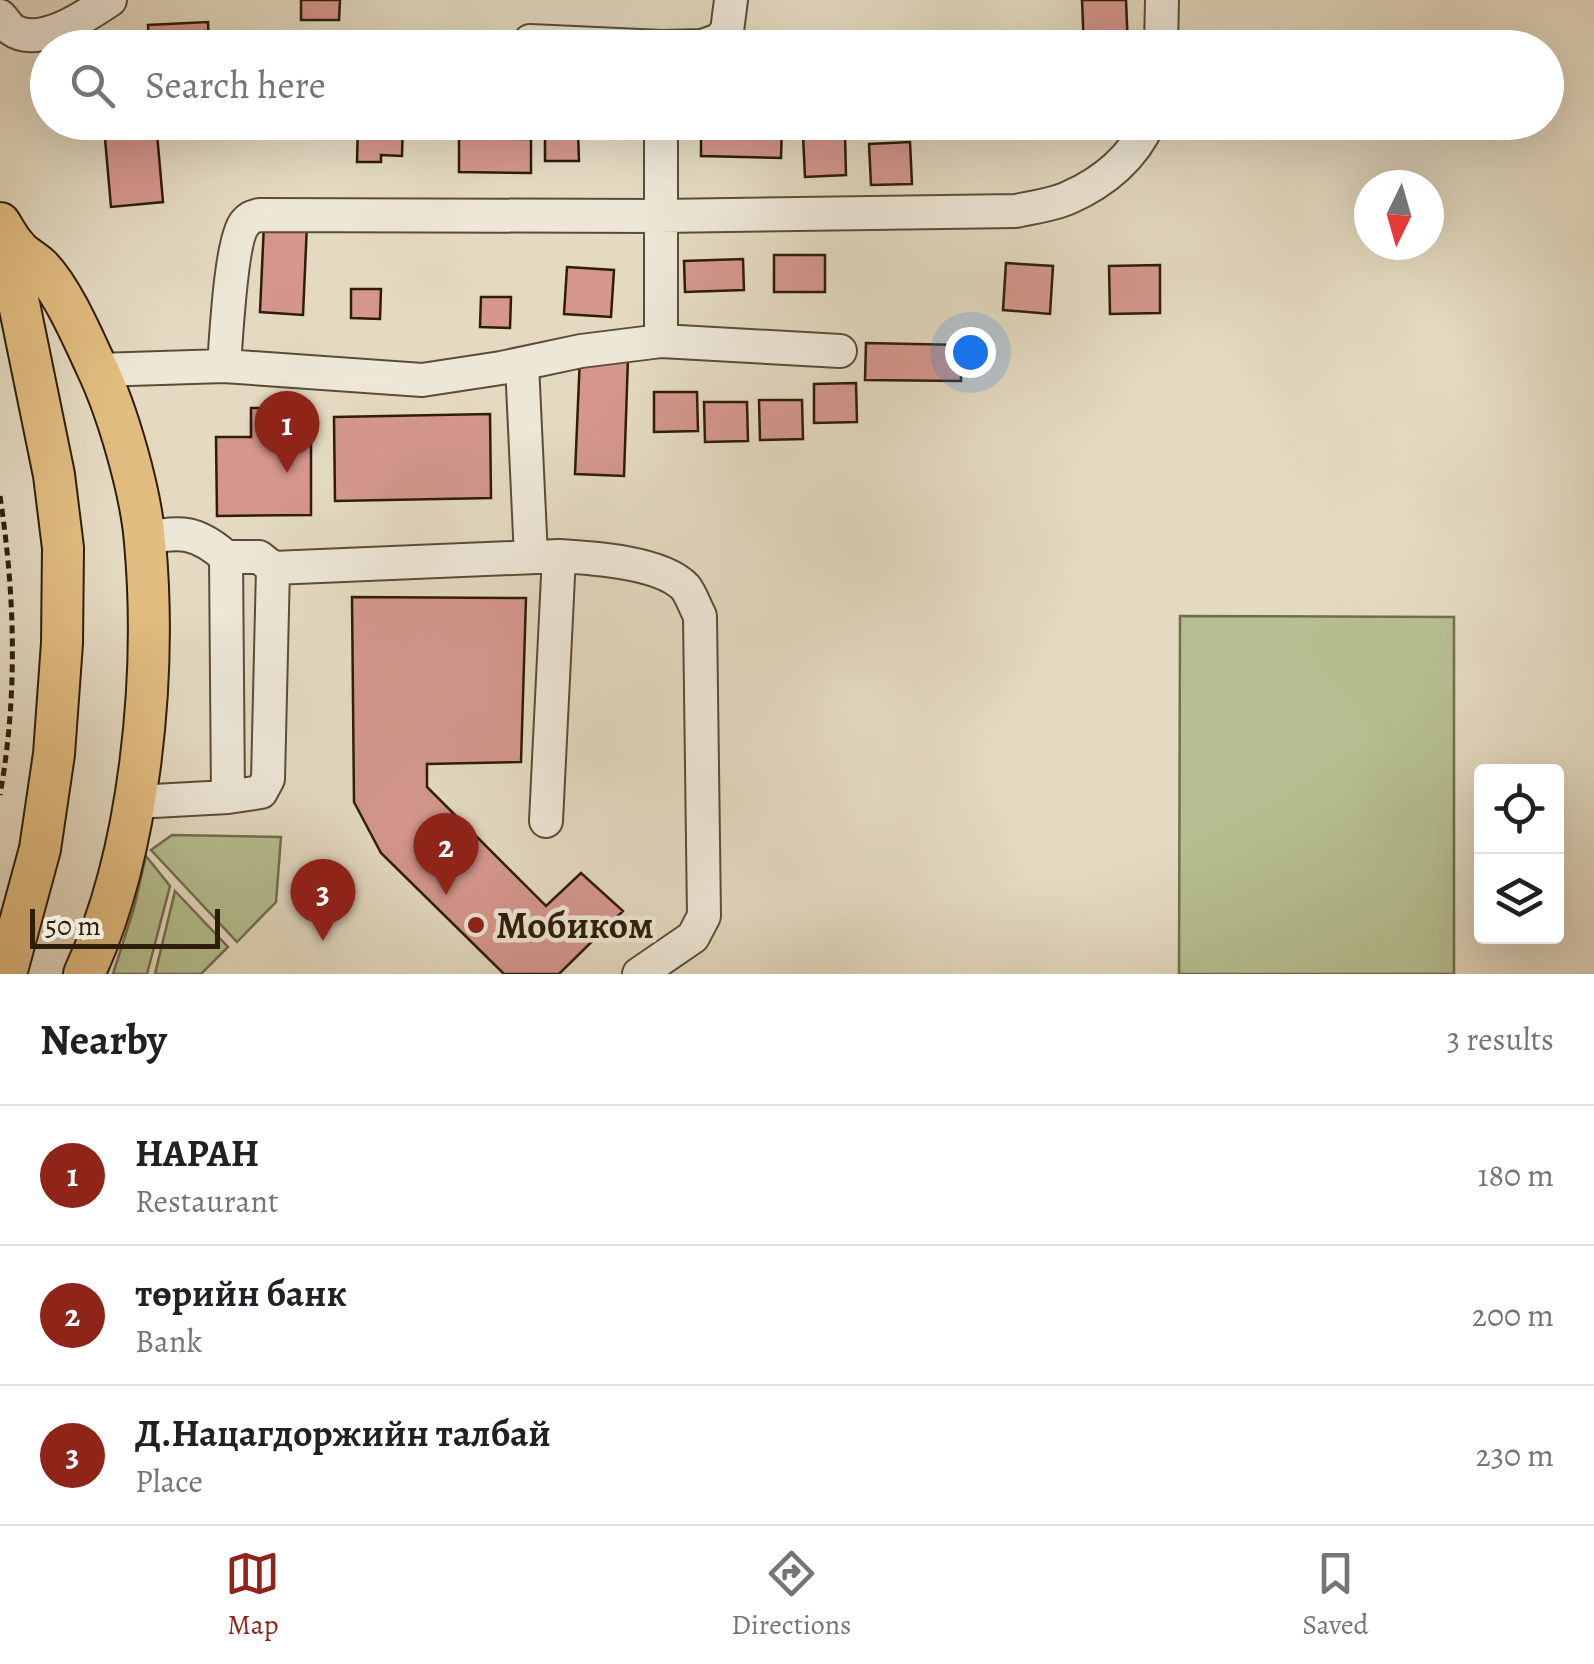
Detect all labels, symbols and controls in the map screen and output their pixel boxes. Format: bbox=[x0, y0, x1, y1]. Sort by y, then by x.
search box bbox=[30, 30, 1564, 140]
icon: search bbox=[65, 58, 120, 113]
text: Search here bbox=[145, 59, 326, 111]
north arrow bbox=[1354, 170, 1444, 260]
your location bbox=[945, 327, 996, 378]
pin: 1 bbox=[254, 390, 320, 473]
map controls bbox=[1474, 764, 1564, 944]
button: locate bbox=[1474, 764, 1564, 854]
pin: 2 bbox=[414, 812, 478, 895]
button: layers bbox=[1474, 854, 1564, 944]
pin: 3 bbox=[290, 858, 356, 941]
place label: Мобиком bbox=[496, 899, 654, 951]
scale bar bbox=[30, 904, 220, 948]
text: 50 m bbox=[45, 907, 101, 945]
marker: Мобиком bbox=[465, 914, 487, 936]
text: Nearby bbox=[40, 1011, 167, 1068]
text: 3 results bbox=[1447, 1017, 1554, 1061]
text: НАРАН bbox=[135, 1127, 259, 1179]
text: 1 bbox=[67, 1153, 78, 1197]
text: 180 m bbox=[1478, 1153, 1554, 1197]
text: Restaurant bbox=[135, 1179, 279, 1223]
text: төрийн банк bbox=[135, 1267, 347, 1319]
text: 2 bbox=[65, 1293, 80, 1337]
text: 200 m bbox=[1472, 1293, 1554, 1337]
text: Bank bbox=[135, 1319, 202, 1363]
text: Д.Нацагдоржийн талбай bbox=[135, 1407, 551, 1459]
text: 3 bbox=[66, 1433, 79, 1477]
text: 230 m bbox=[1475, 1433, 1554, 1477]
text: Place bbox=[135, 1459, 203, 1503]
tab: Map bbox=[225, 1546, 280, 1644]
tab: Directions bbox=[731, 1546, 851, 1644]
tab: Saved bbox=[1302, 1546, 1369, 1644]

